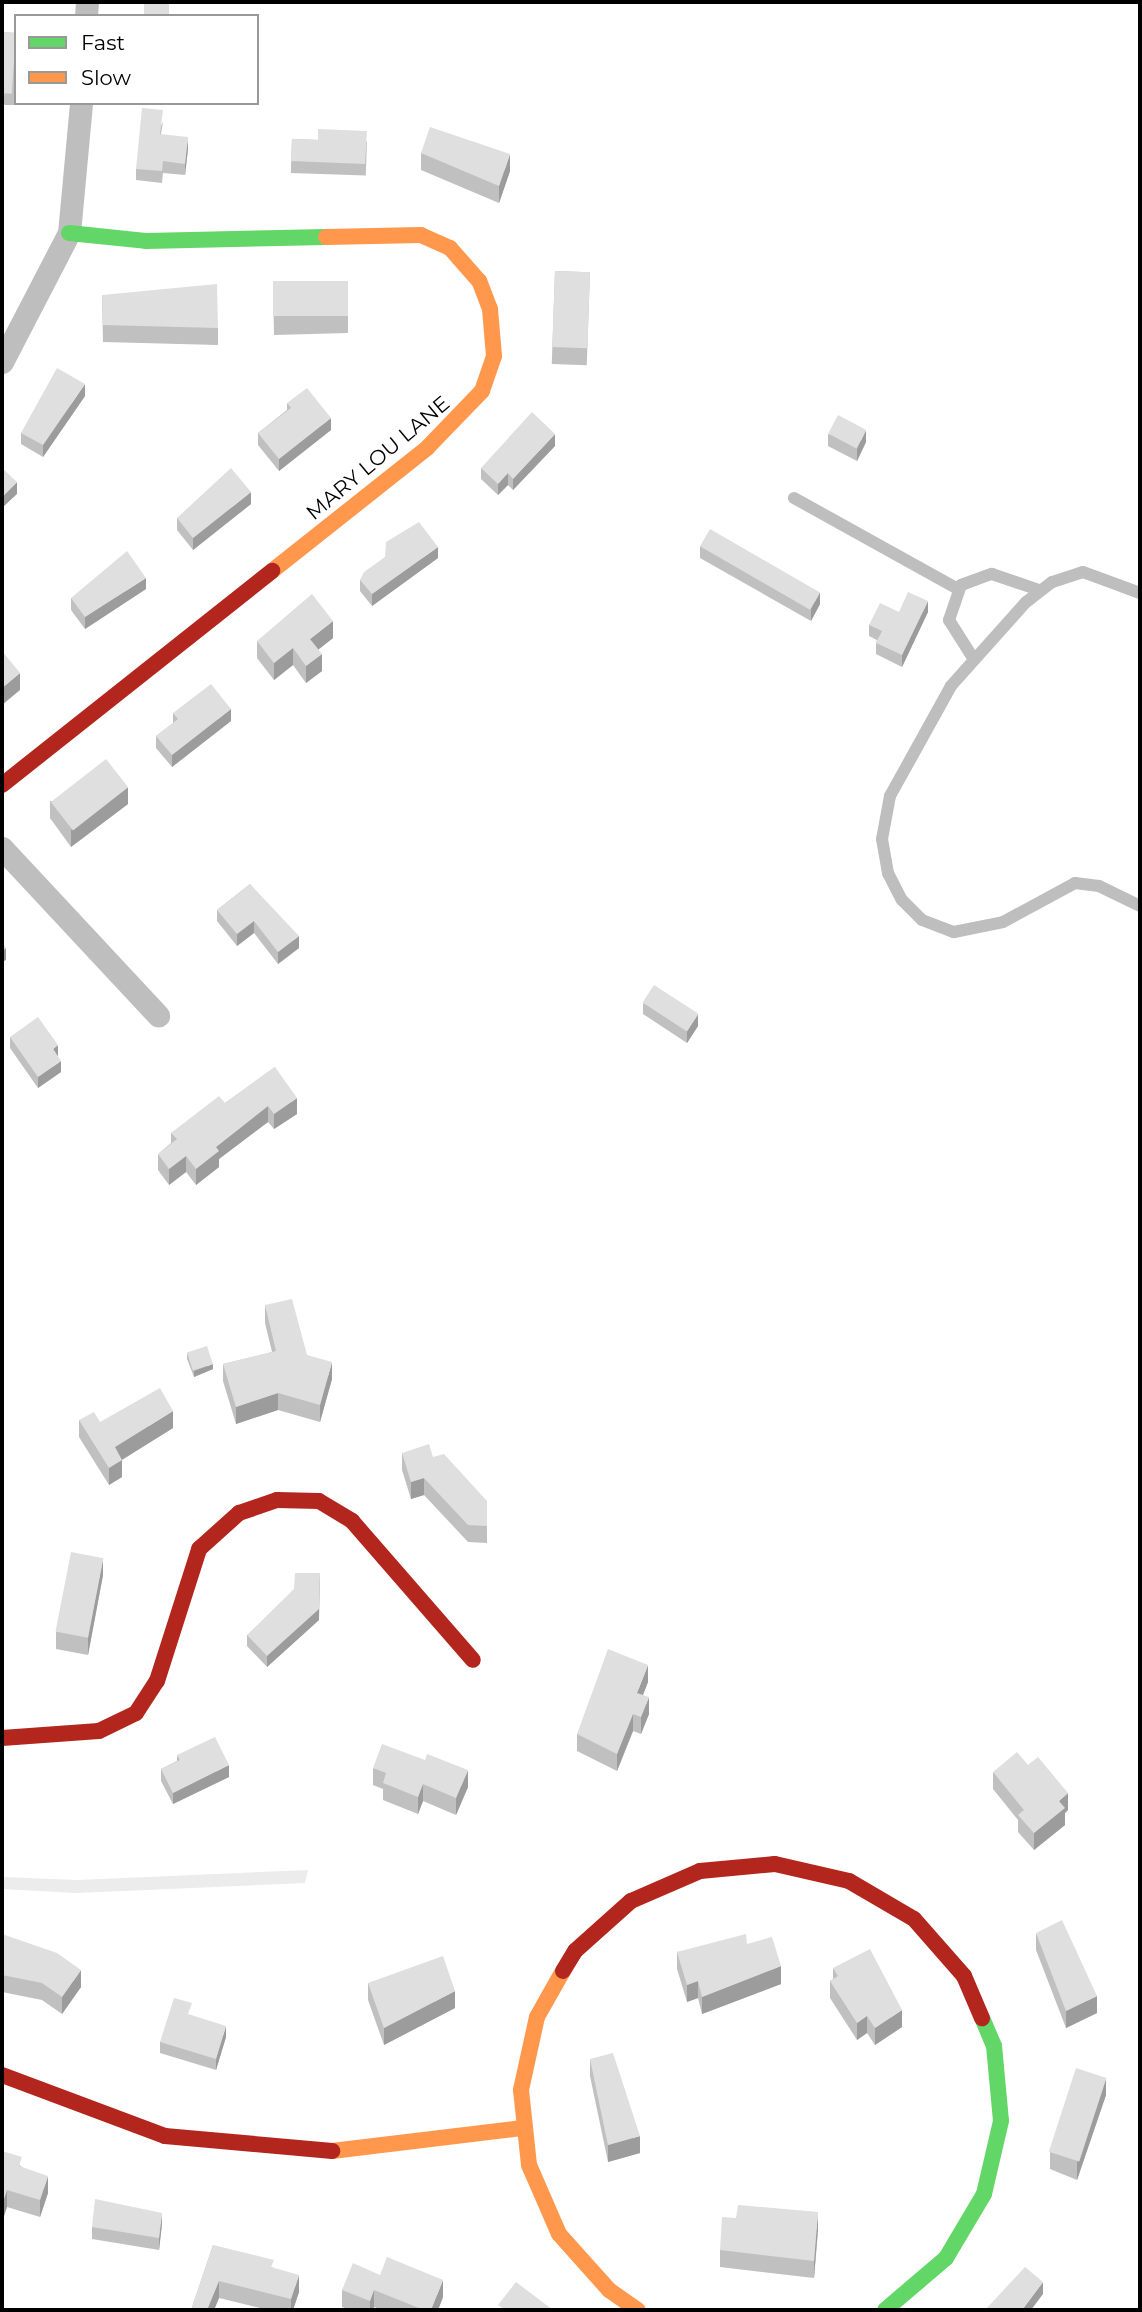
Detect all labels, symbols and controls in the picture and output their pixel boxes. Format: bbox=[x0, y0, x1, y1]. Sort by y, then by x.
legend bbox=[14, 14, 259, 105]
text: Fast bbox=[81, 30, 125, 55]
text: Slow bbox=[81, 65, 131, 90]
street label: MARY LOU LANE bbox=[301, 391, 455, 525]

